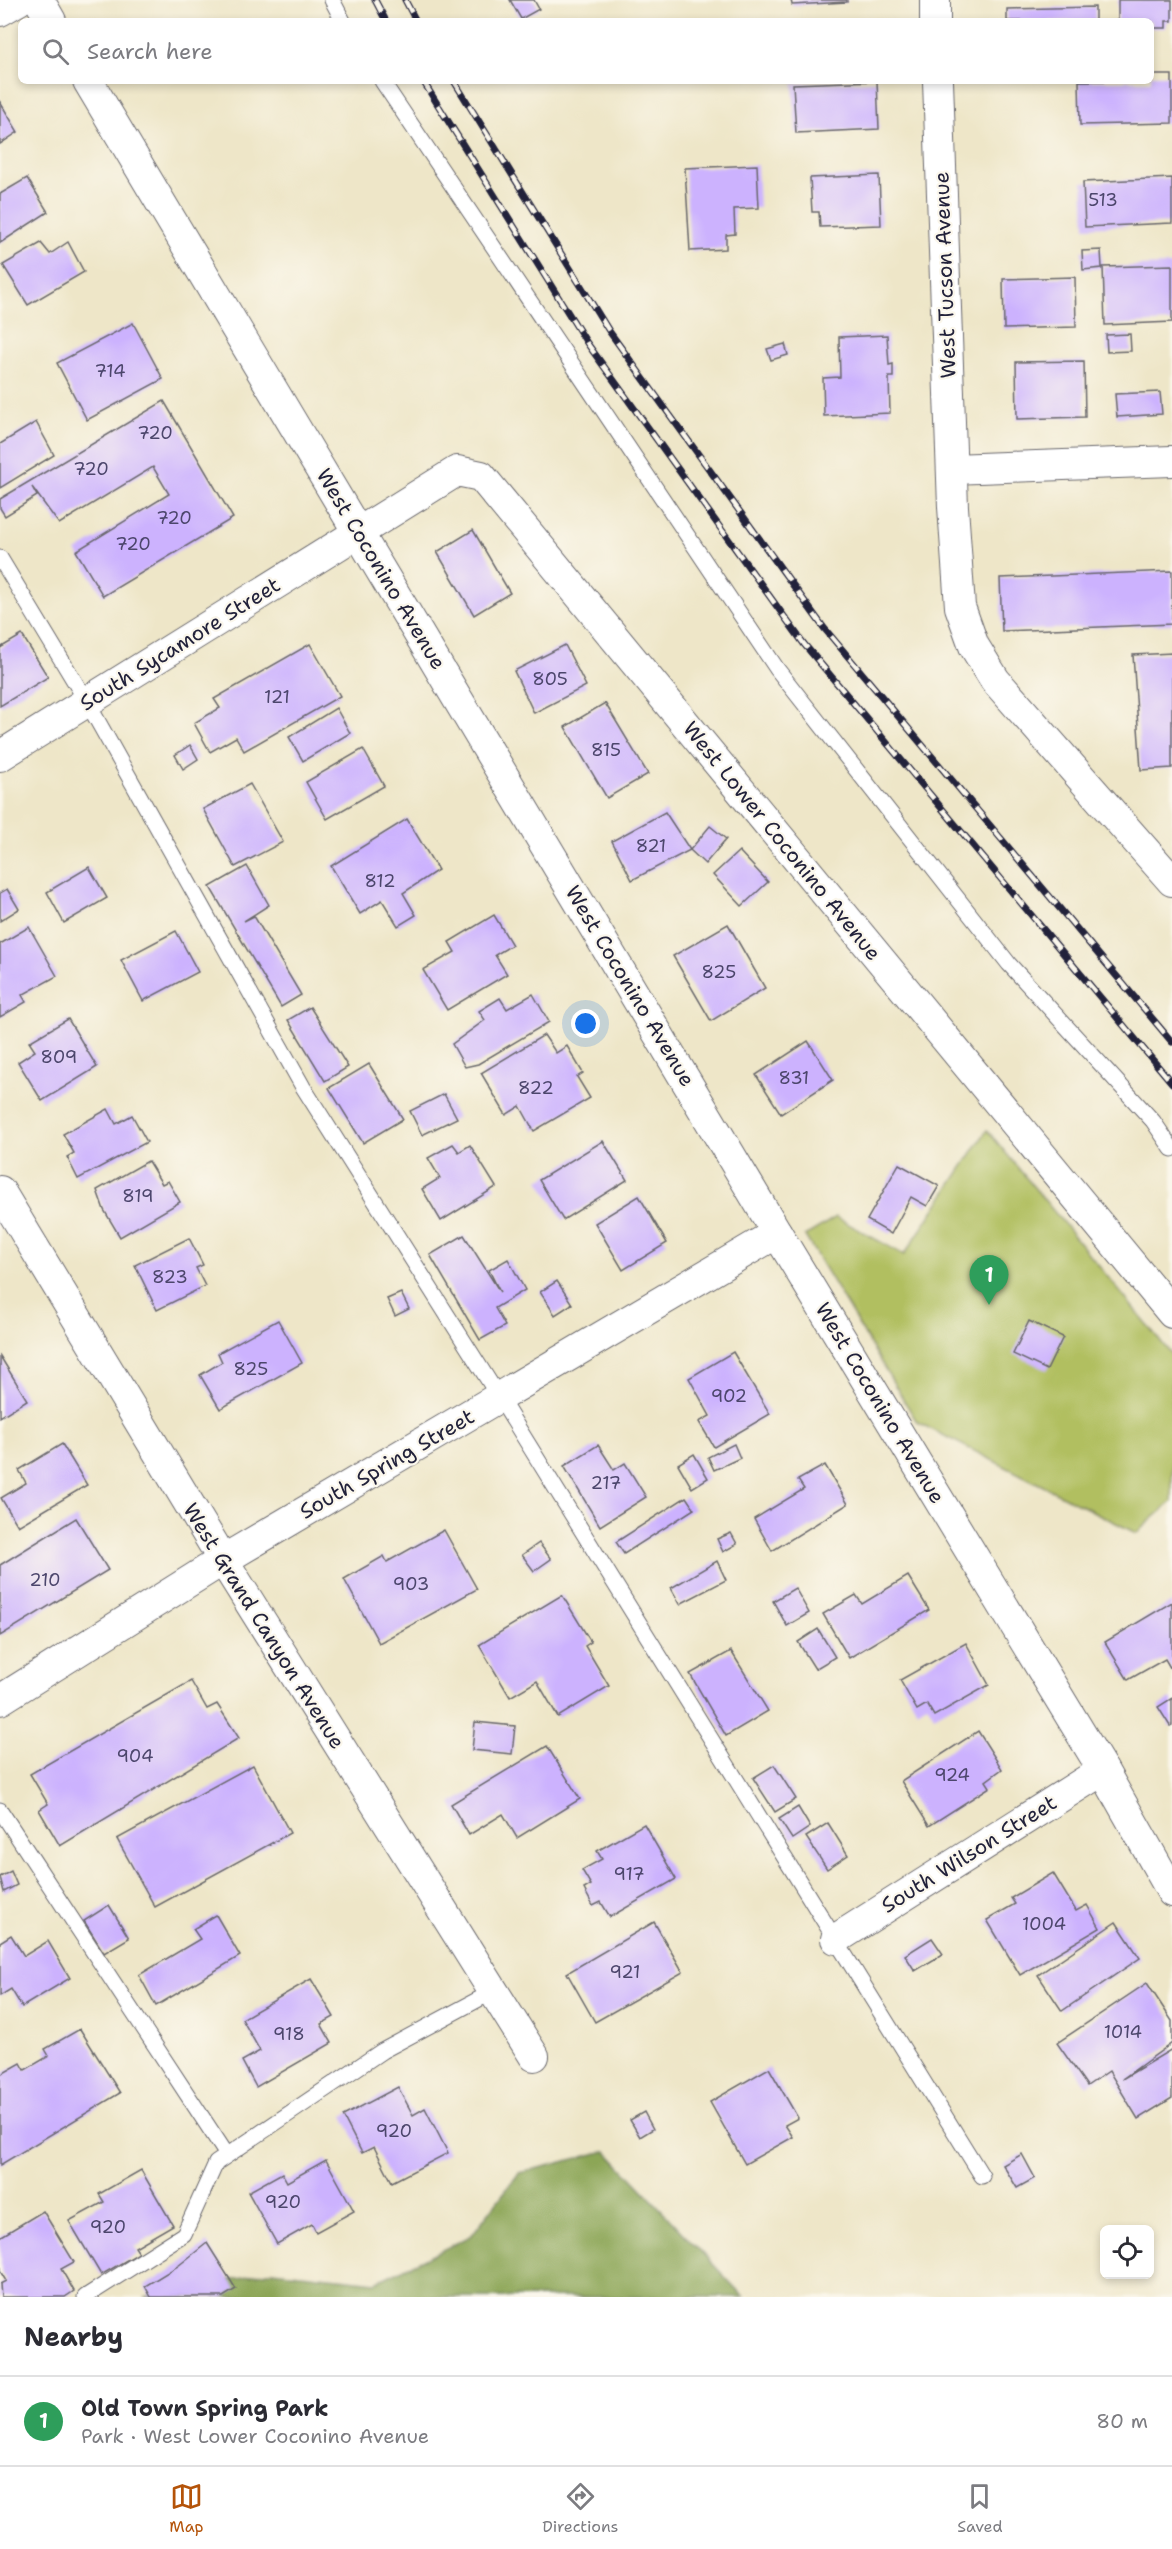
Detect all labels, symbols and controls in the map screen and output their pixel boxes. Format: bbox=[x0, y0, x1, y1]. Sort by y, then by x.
search box bbox=[18, 18, 1154, 84]
icon: search bbox=[39, 35, 72, 68]
text: Search here bbox=[87, 37, 213, 66]
street label: West Tucson Avenue bbox=[927, 171, 963, 379]
house number: 513 bbox=[1088, 188, 1118, 212]
house number: 714 bbox=[95, 359, 125, 383]
house number: 720 bbox=[137, 421, 173, 445]
house number: 720 bbox=[73, 457, 109, 481]
street label: West Coconino Avenue bbox=[310, 463, 452, 675]
house number: 720 bbox=[156, 506, 192, 530]
house number: 720 bbox=[115, 532, 151, 556]
street label: South Sycamore Street bbox=[74, 571, 286, 717]
house number: 805 bbox=[532, 667, 568, 691]
house number: 121 bbox=[264, 685, 290, 709]
street label: West Lower Coconino Avenue bbox=[677, 716, 887, 966]
house number: 815 bbox=[591, 738, 621, 762]
house number: 821 bbox=[636, 834, 666, 858]
house number: 812 bbox=[364, 869, 396, 893]
street label: West Coconino Avenue bbox=[559, 880, 701, 1092]
house number: 825 bbox=[702, 960, 736, 984]
your location bbox=[571, 1009, 600, 1038]
house number: 809 bbox=[41, 1045, 77, 1069]
house number: 831 bbox=[779, 1066, 809, 1090]
house number: 822 bbox=[518, 1076, 554, 1100]
house number: 819 bbox=[122, 1184, 154, 1208]
pin: 1 bbox=[970, 1256, 1008, 1305]
house number: 823 bbox=[152, 1265, 188, 1289]
street label: West Coconino Avenue bbox=[809, 1297, 951, 1509]
house number: 825 bbox=[234, 1357, 268, 1381]
house number: 902 bbox=[711, 1384, 747, 1408]
street label: South Spring Street bbox=[295, 1403, 479, 1525]
house number: 217 bbox=[591, 1471, 621, 1495]
street label: West Grand Canyon Avenue bbox=[177, 1498, 351, 1754]
house number: 210 bbox=[29, 1568, 61, 1592]
house number: 903 bbox=[393, 1572, 429, 1596]
house number: 904 bbox=[117, 1744, 153, 1768]
house number: 924 bbox=[934, 1763, 970, 1787]
street label: South Wilson Street bbox=[876, 1789, 1062, 1919]
house number: 917 bbox=[613, 1862, 645, 1886]
house number: 1004 bbox=[1022, 1912, 1066, 1936]
house number: 921 bbox=[610, 1960, 640, 1984]
house number: 1014 bbox=[1104, 2020, 1142, 2044]
house number: 918 bbox=[273, 2022, 305, 2046]
house number: 920 bbox=[376, 2119, 412, 2143]
house number: 920 bbox=[265, 2190, 301, 2214]
house number: 920 bbox=[90, 2215, 126, 2239]
map controls bbox=[1100, 2225, 1154, 2279]
button: locate bbox=[1100, 2225, 1154, 2279]
text: Nearby bbox=[24, 2319, 123, 2354]
text: Old Town Spring Park bbox=[81, 2394, 329, 2423]
text: 1 bbox=[39, 2408, 48, 2434]
text: 80 m bbox=[1096, 2408, 1148, 2434]
text: Park · West Lower Coconino Avenue bbox=[81, 2423, 429, 2449]
tab: Map bbox=[169, 2480, 204, 2537]
tab: Directions bbox=[542, 2480, 619, 2537]
tab: Saved bbox=[957, 2480, 1003, 2537]

